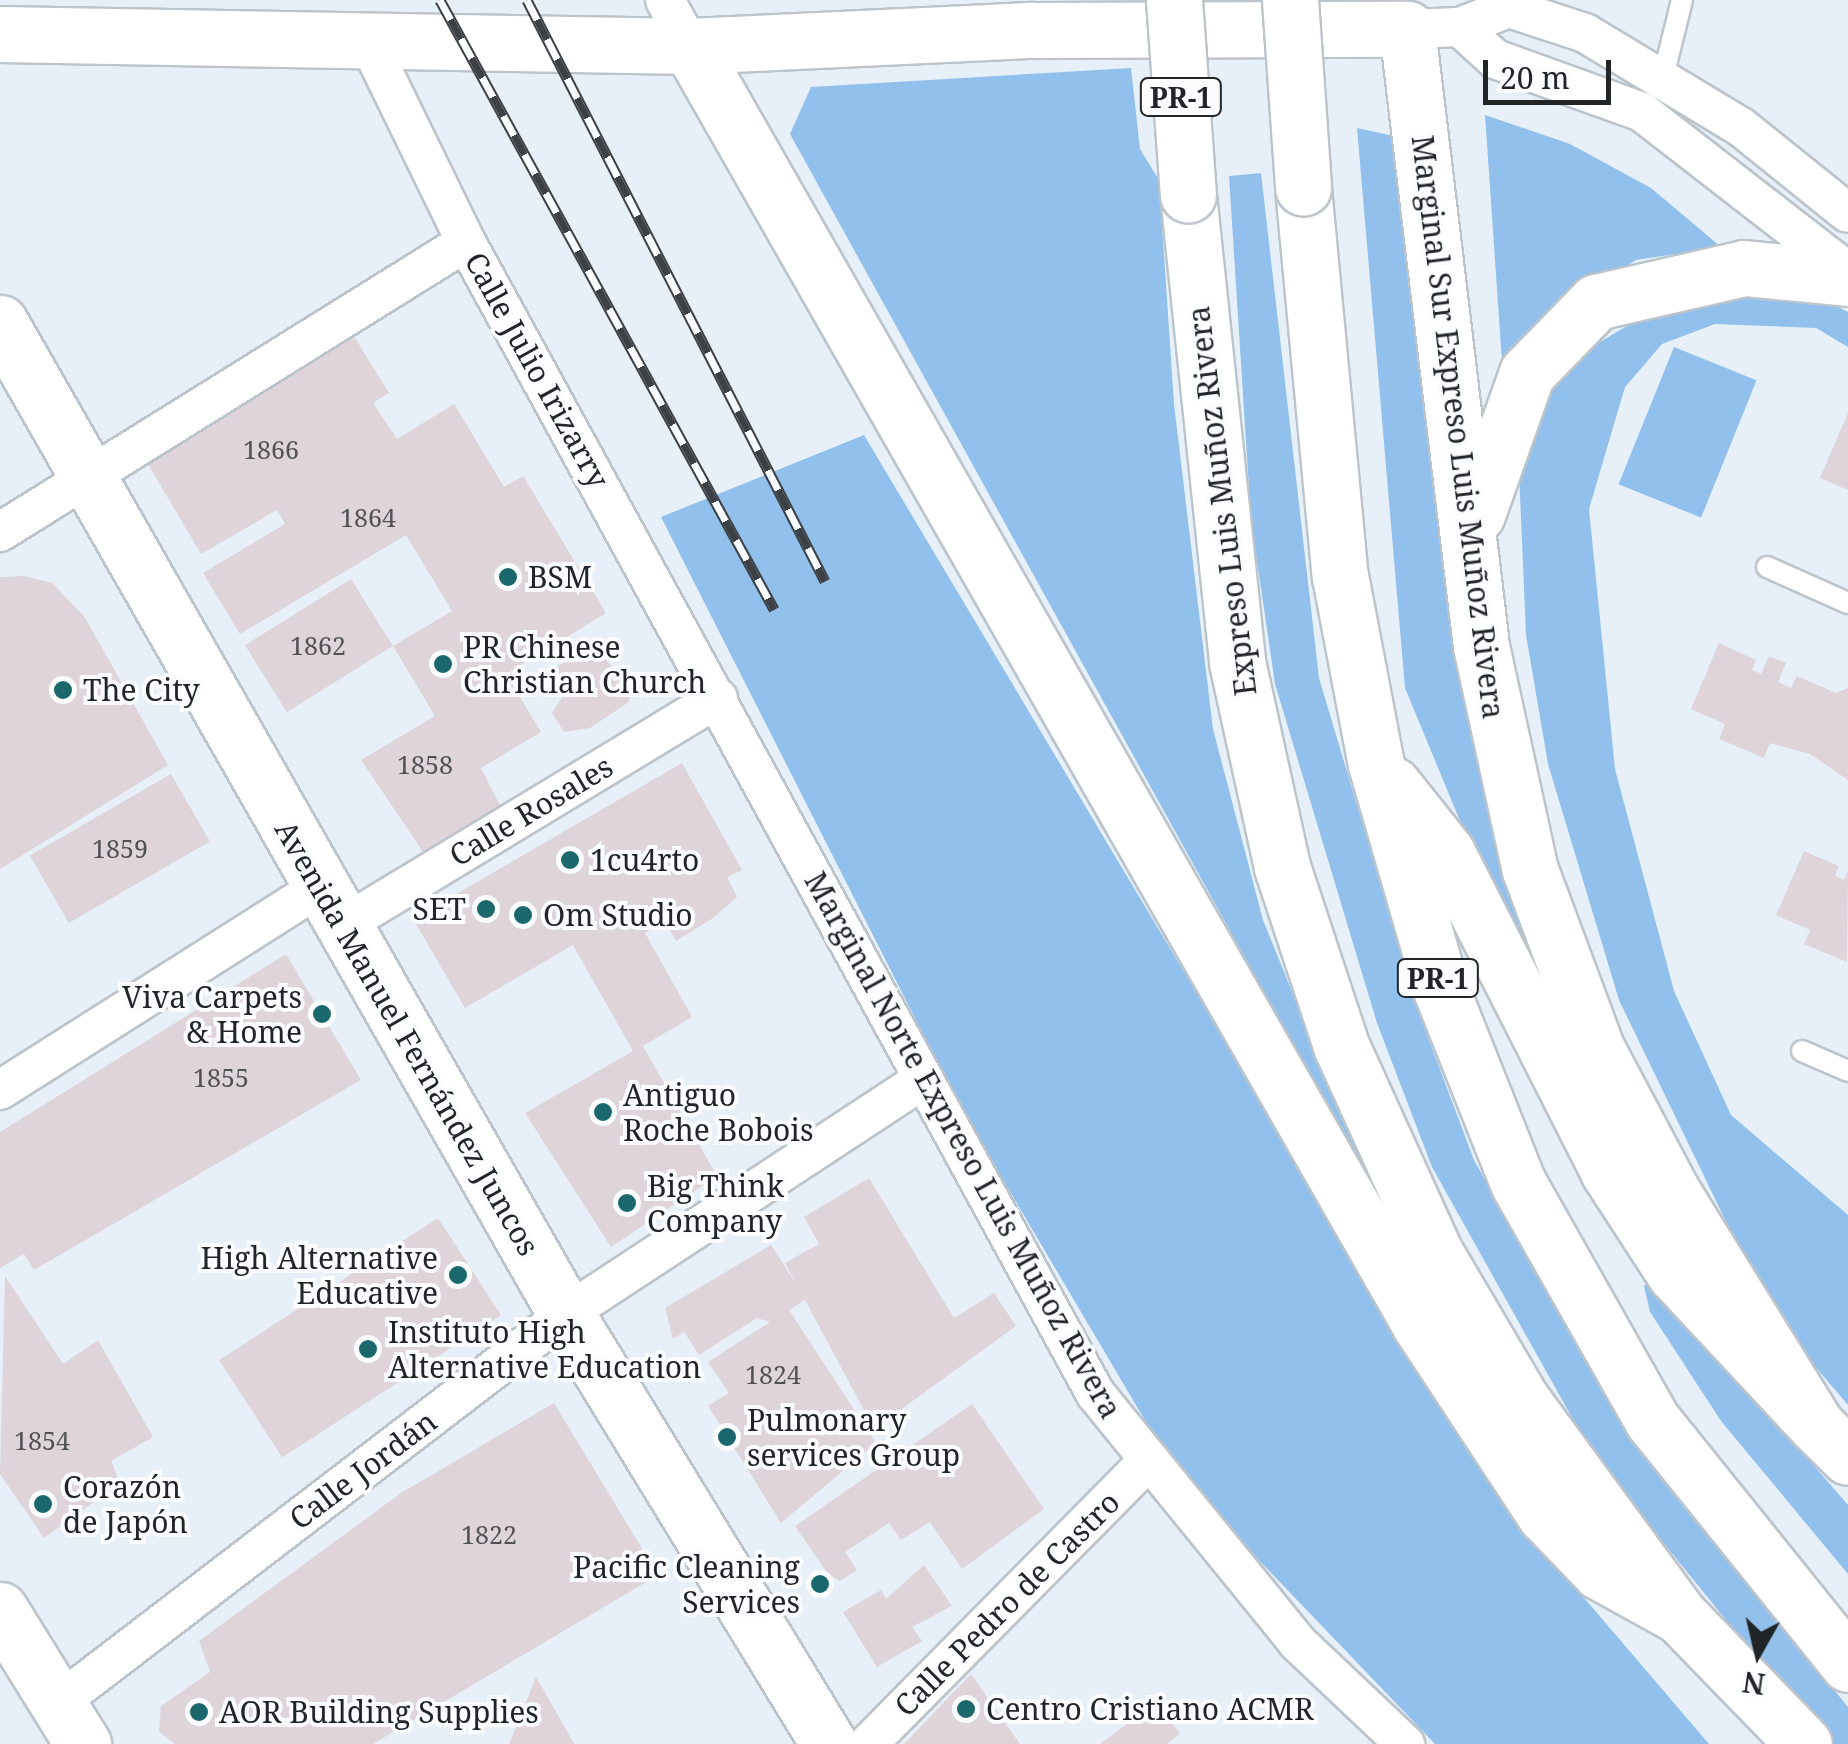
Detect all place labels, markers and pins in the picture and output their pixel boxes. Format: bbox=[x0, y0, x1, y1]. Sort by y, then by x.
place label: BSM bbox=[528, 559, 592, 595]
marker: BSM bbox=[497, 566, 519, 588]
place label: PR Chinese Christian Church bbox=[463, 629, 706, 700]
marker: PR Chinese Christian Church bbox=[432, 653, 454, 675]
place label: The City bbox=[83, 672, 200, 708]
marker: The City bbox=[52, 679, 74, 701]
place label: 1cu4rto bbox=[590, 842, 699, 878]
marker: 1cu4rto bbox=[559, 849, 581, 871]
place label: SET bbox=[413, 891, 466, 927]
place label: Om Studio bbox=[543, 897, 693, 933]
marker: SET bbox=[475, 898, 497, 920]
marker: Om Studio bbox=[512, 904, 534, 926]
place label: Viva Carpets & Home bbox=[122, 979, 302, 1050]
marker: Viva Carpets & Home bbox=[311, 1003, 333, 1025]
place label: Antiguo Roche Bobois bbox=[623, 1077, 813, 1148]
marker: Antiguo Roche Bobois bbox=[592, 1101, 614, 1123]
place label: Big Think Company bbox=[647, 1168, 784, 1238]
marker: Big Think Company bbox=[616, 1192, 638, 1214]
place label: High Alternative Educative bbox=[201, 1240, 438, 1310]
marker: High Alternative Educative bbox=[447, 1264, 469, 1286]
place label: Instituto High Alternative Education bbox=[388, 1314, 701, 1384]
marker: Instituto High Alternative Education bbox=[357, 1338, 379, 1360]
place label: Pulmonary services Group bbox=[747, 1402, 960, 1472]
marker: Pulmonary services Group bbox=[716, 1426, 738, 1448]
place label: Corazón de Japón bbox=[63, 1469, 188, 1540]
marker: Corazón de Japón bbox=[32, 1493, 54, 1515]
place label: Pacific Cleaning Services bbox=[573, 1549, 800, 1620]
marker: Pacific Cleaning Services bbox=[809, 1573, 831, 1595]
place label: Centro Cristiano ACMR bbox=[986, 1691, 1314, 1727]
place label: AOR Building Supplies bbox=[219, 1694, 539, 1730]
marker: Centro Cristiano ACMR bbox=[955, 1698, 977, 1720]
marker: AOR Building Supplies bbox=[188, 1701, 210, 1723]

